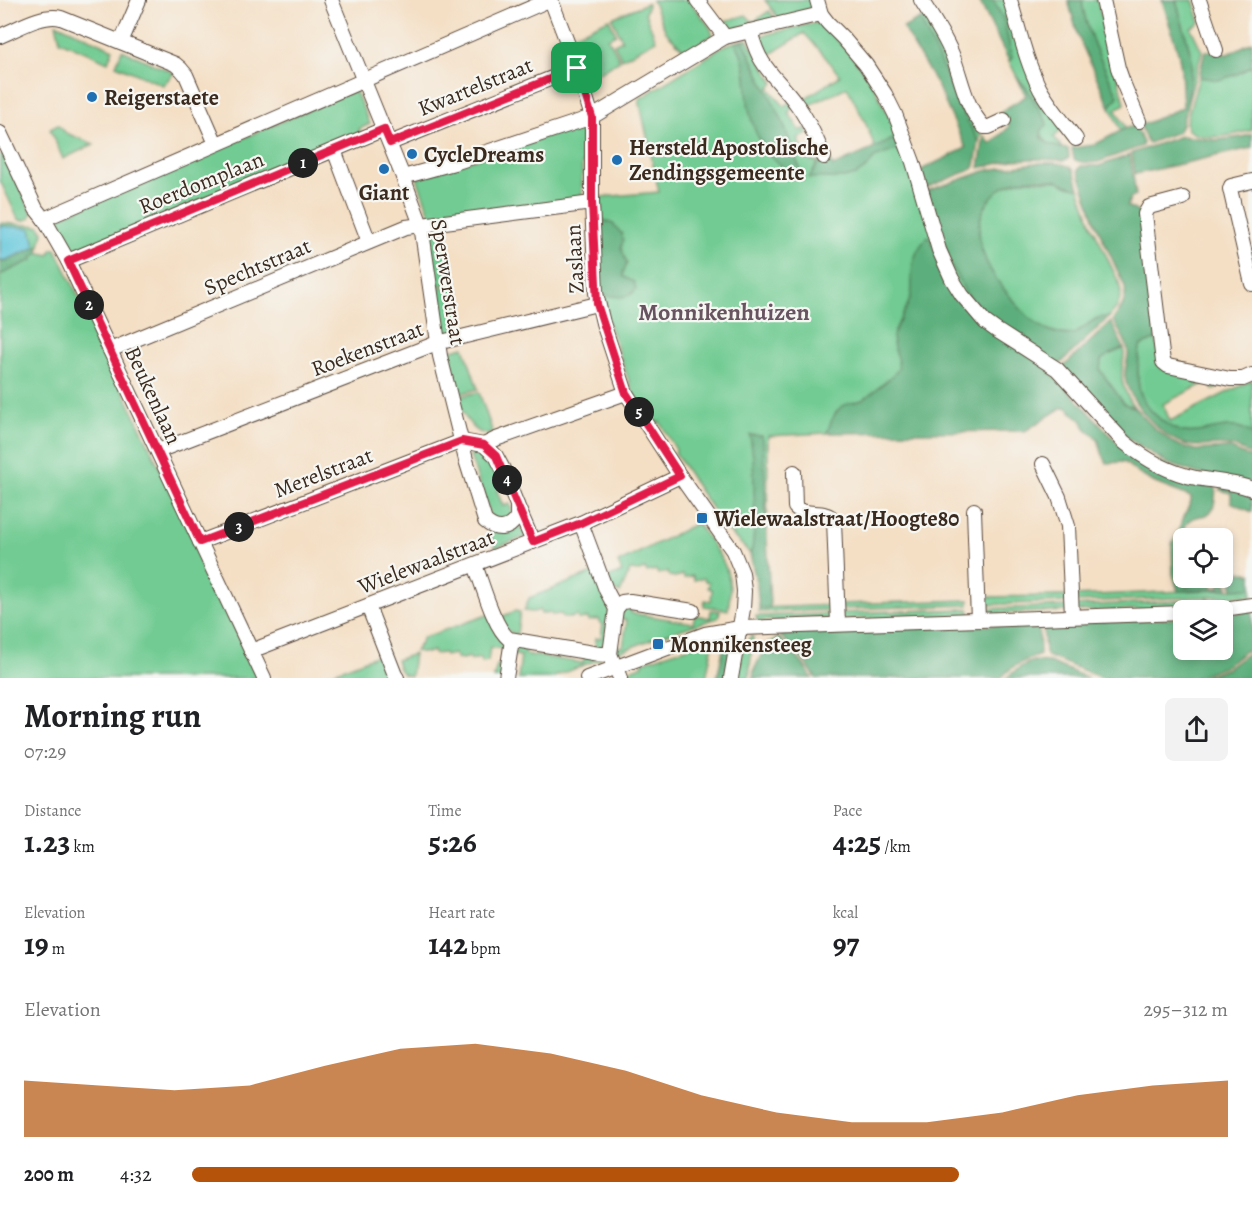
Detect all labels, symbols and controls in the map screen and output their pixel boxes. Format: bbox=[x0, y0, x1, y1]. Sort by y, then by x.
pin bbox=[551, 42, 602, 93]
street label: Kwartelstraat bbox=[413, 50, 537, 124]
icon: arrive bbox=[560, 51, 593, 84]
place label: Reigerstaete bbox=[104, 83, 219, 113]
marker: Reigerstaete bbox=[85, 90, 99, 104]
place label: Hersteld Apostolische Zendingsgemeente bbox=[629, 133, 829, 188]
place label: CycleDreams bbox=[424, 140, 544, 170]
street label: Roerdomplaan bbox=[134, 144, 268, 222]
marker: CycleDreams bbox=[405, 147, 419, 161]
pin: 1 bbox=[288, 148, 318, 178]
text: 1 bbox=[300, 152, 306, 174]
marker: Hersteld Apostolische Zendingsgemeente bbox=[610, 153, 624, 167]
marker: Giant bbox=[377, 162, 391, 176]
place label: Giant bbox=[359, 178, 410, 208]
street label: Sperwerstraat bbox=[423, 217, 473, 347]
street label: Zaslaan bbox=[558, 223, 592, 294]
street label: Spechtstraat bbox=[199, 231, 316, 303]
pin: 2 bbox=[74, 290, 104, 320]
text: 2 bbox=[85, 294, 93, 316]
district label: Monnikenhuizen bbox=[638, 296, 810, 328]
street label: Roekenstraat bbox=[307, 314, 428, 384]
street label: Beukenlaan bbox=[117, 341, 189, 449]
pin: 5 bbox=[624, 397, 654, 427]
text: 5 bbox=[636, 401, 642, 423]
street label: Merelstraat bbox=[270, 440, 377, 505]
pin: 4 bbox=[492, 465, 522, 495]
text: 4 bbox=[503, 469, 511, 491]
place label: Wielewaalstraat/Hoogte80 bbox=[713, 504, 959, 534]
marker: Wielewaalstraat/Hoogte80 bbox=[695, 511, 709, 525]
pin: 3 bbox=[224, 512, 254, 542]
text: 3 bbox=[236, 516, 242, 538]
street label: Wielewaalstraat bbox=[353, 522, 499, 602]
map controls bbox=[1173, 528, 1233, 660]
button: locate bbox=[1173, 528, 1233, 588]
button: layers bbox=[1173, 600, 1233, 660]
place label: Monnikensteeg bbox=[670, 630, 813, 660]
marker: Monnikensteeg bbox=[651, 637, 665, 651]
text: Morning run bbox=[24, 693, 201, 738]
button: share bbox=[1165, 698, 1228, 761]
text: 07:29 bbox=[24, 738, 66, 765]
text: Distance bbox=[24, 800, 81, 822]
text: Time bbox=[428, 800, 462, 822]
text: Pace bbox=[833, 800, 862, 822]
text: 1.23 bbox=[24, 822, 70, 862]
text: 5:26 bbox=[428, 822, 477, 862]
text: 4:25 bbox=[833, 822, 881, 862]
text: km bbox=[70, 836, 95, 858]
text: /km bbox=[881, 836, 911, 858]
text: Elevation bbox=[24, 902, 85, 924]
text: Heart rate bbox=[428, 902, 495, 924]
text: kcal bbox=[833, 902, 858, 924]
text: 19 bbox=[24, 924, 49, 964]
text: 142 bbox=[428, 924, 468, 964]
text: 97 bbox=[833, 924, 859, 964]
text: m bbox=[49, 938, 65, 960]
text: bpm bbox=[468, 938, 501, 960]
text: Elevation bbox=[24, 996, 101, 1023]
text: 295–312 m bbox=[1143, 996, 1228, 1023]
text: 200 m bbox=[24, 1161, 74, 1188]
text: 4:32 bbox=[120, 1161, 152, 1188]

